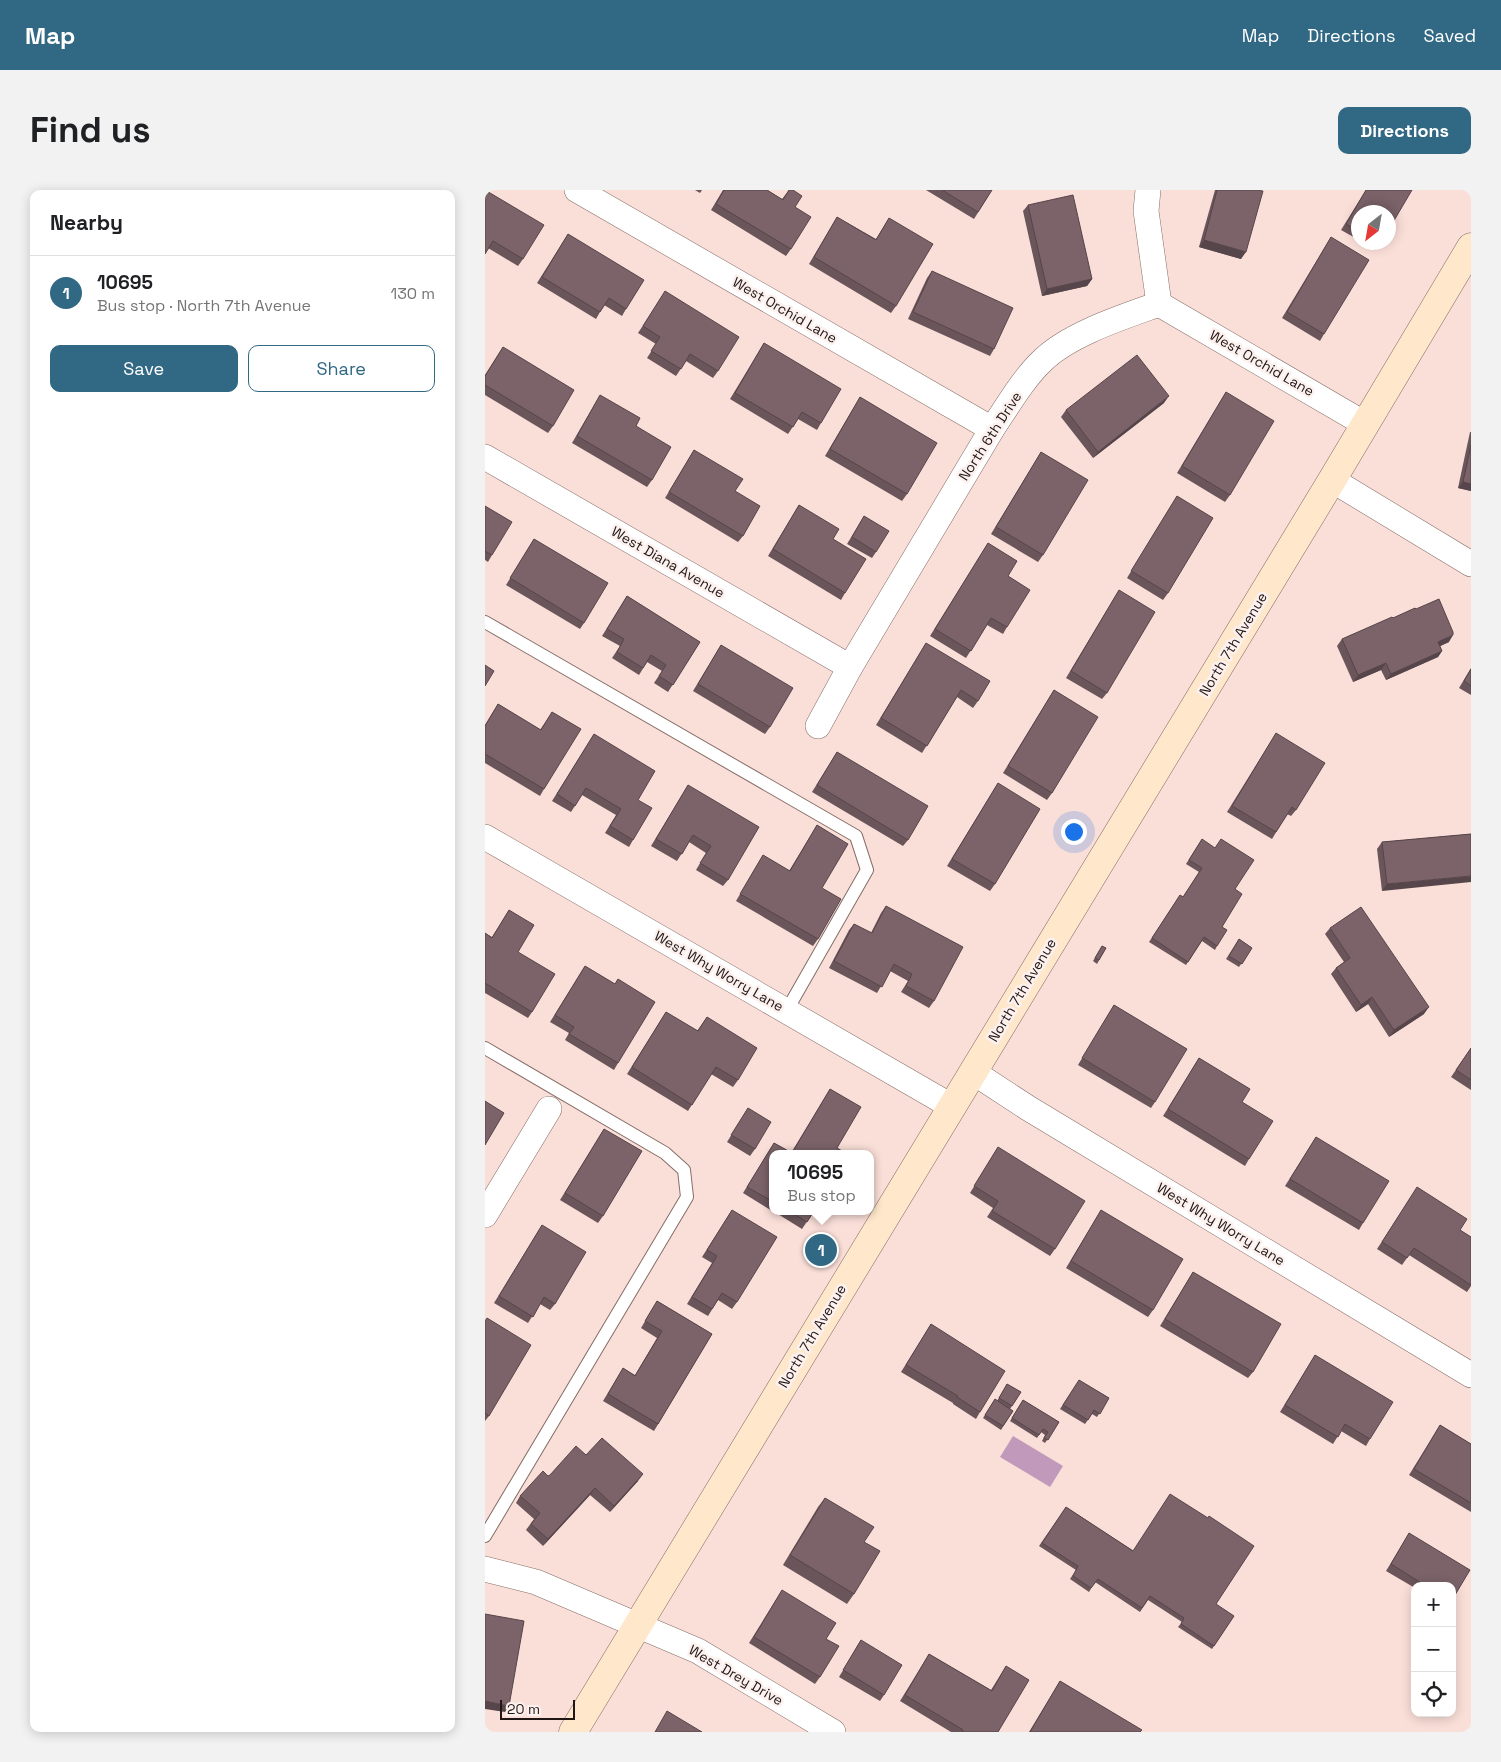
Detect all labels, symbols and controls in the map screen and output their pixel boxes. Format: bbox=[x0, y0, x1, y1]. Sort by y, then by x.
text: Map bbox=[25, 20, 75, 51]
text: Map bbox=[1242, 24, 1279, 47]
text: Directions bbox=[1307, 24, 1396, 47]
text: Saved bbox=[1424, 24, 1476, 47]
button: Directions bbox=[1338, 107, 1471, 154]
text: Find us bbox=[30, 108, 151, 152]
north arrow bbox=[1351, 205, 1396, 250]
text: Nearby bbox=[50, 209, 123, 236]
text: 10695 bbox=[97, 270, 153, 295]
street label: West Orchid Lane bbox=[730, 273, 840, 347]
text: 1 bbox=[62, 283, 70, 304]
text: 130 m bbox=[391, 283, 435, 304]
text: Bus stop · North 7th Avenue bbox=[97, 295, 311, 316]
street label: West Orchid Lane bbox=[1207, 326, 1317, 400]
button: Save bbox=[50, 345, 238, 392]
button: Share bbox=[248, 345, 435, 392]
street label: North 6th Drive bbox=[955, 388, 1025, 484]
street label: West Diana Avenue bbox=[608, 522, 728, 602]
street label: North 7th Avenue bbox=[1195, 589, 1271, 699]
your location bbox=[1061, 819, 1087, 845]
street label: West Why Worry Lane bbox=[651, 927, 787, 1015]
street label: North 7th Avenue bbox=[984, 935, 1060, 1045]
popup bbox=[769, 1150, 874, 1215]
text: 10695 bbox=[787, 1160, 843, 1185]
street label: West Why Worry Lane bbox=[1154, 1179, 1288, 1269]
text: Bus stop bbox=[787, 1185, 856, 1206]
pin: 1 bbox=[805, 1231, 837, 1269]
street label: North 7th Avenue bbox=[774, 1281, 850, 1391]
map controls bbox=[1411, 1582, 1456, 1717]
button: + bbox=[1411, 1582, 1456, 1627]
button: − bbox=[1411, 1627, 1456, 1672]
street label: West Drey Drive bbox=[686, 1641, 786, 1709]
button: locate bbox=[1411, 1672, 1456, 1717]
scale bar bbox=[500, 1697, 575, 1720]
text: 20 m bbox=[507, 1700, 540, 1718]

